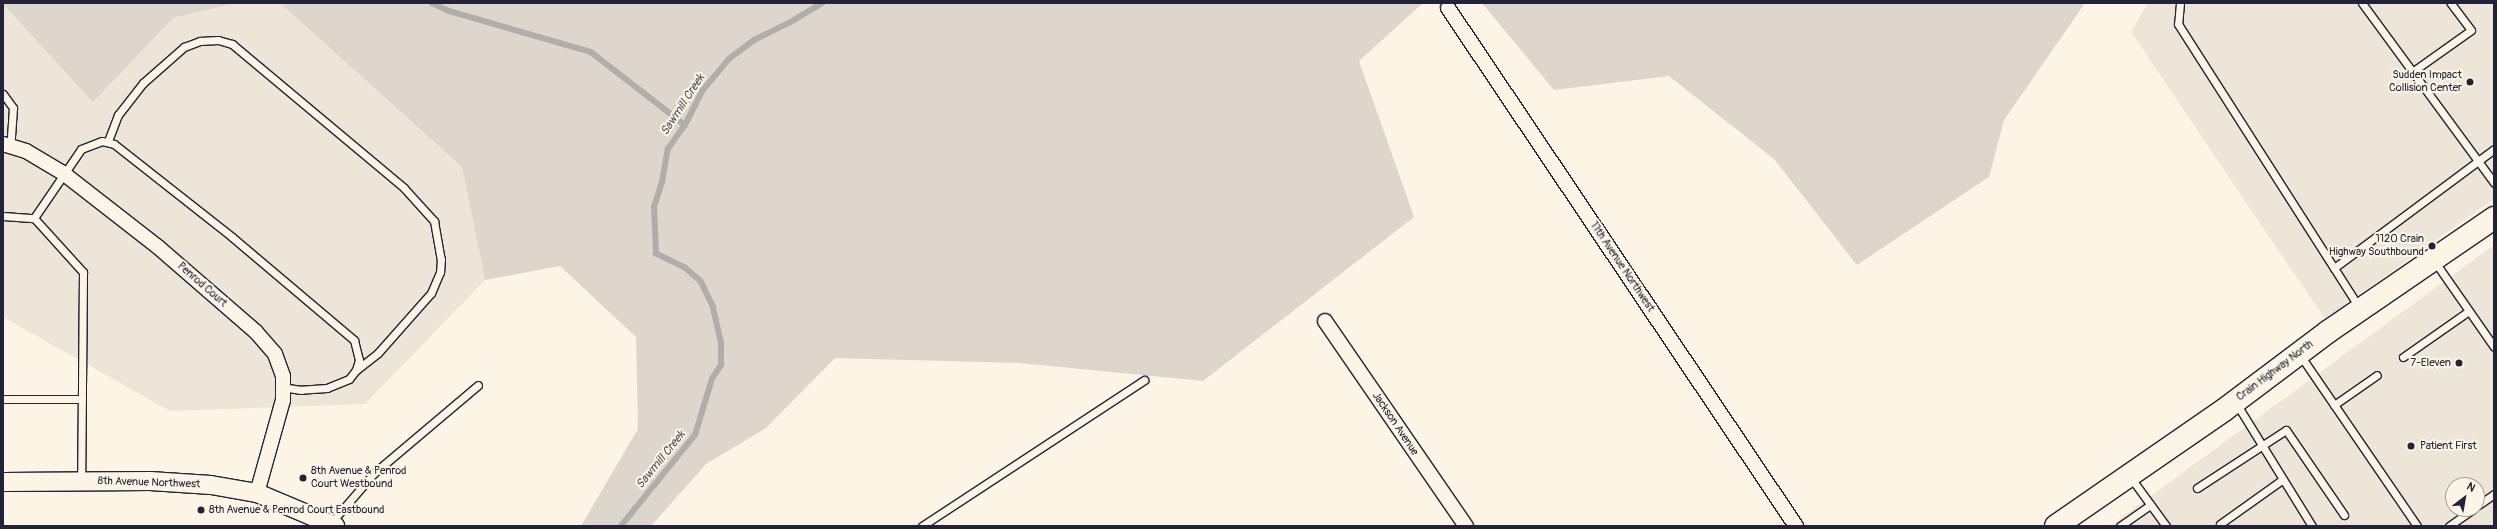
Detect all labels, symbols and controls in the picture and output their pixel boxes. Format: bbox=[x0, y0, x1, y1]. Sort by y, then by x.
place label: Sudden Impact Collision Center bbox=[2389, 69, 2462, 95]
water label: Sawmill Creek bbox=[658, 72, 708, 138]
marker: Sudden Impact Collision Center bbox=[2465, 77, 2475, 87]
street label: 11th Avenue Northwest bbox=[1587, 219, 1657, 315]
place label: 1120 Crain Highway Southbound bbox=[2329, 233, 2424, 259]
marker: 1120 Crain Highway Southbound bbox=[2427, 241, 2437, 251]
street label: Penrod Court bbox=[174, 260, 230, 310]
street label: Crain Highway North bbox=[2234, 338, 2316, 404]
place label: 7-Eleven bbox=[2410, 356, 2451, 370]
marker: 7-Eleven bbox=[2454, 358, 2464, 368]
street label: Jackson Avenue bbox=[1369, 390, 1421, 458]
water label: Sawmill Creek bbox=[633, 428, 689, 492]
place label: Patient First bbox=[2420, 439, 2477, 453]
marker: Patient First bbox=[2405, 440, 2417, 452]
place label: 8th Avenue & Penrod Court Westbound bbox=[311, 465, 407, 491]
marker: 8th Avenue & Penrod Court Westbound bbox=[298, 473, 308, 483]
street label: 8th Avenue Northwest bbox=[97, 475, 201, 491]
north arrow bbox=[2445, 477, 2485, 517]
text: N bbox=[2464, 480, 2477, 495]
place label: 8th Avenue & Penrod Court Eastbound bbox=[209, 503, 385, 517]
marker: 8th Avenue & Penrod Court Eastbound bbox=[196, 505, 206, 515]

